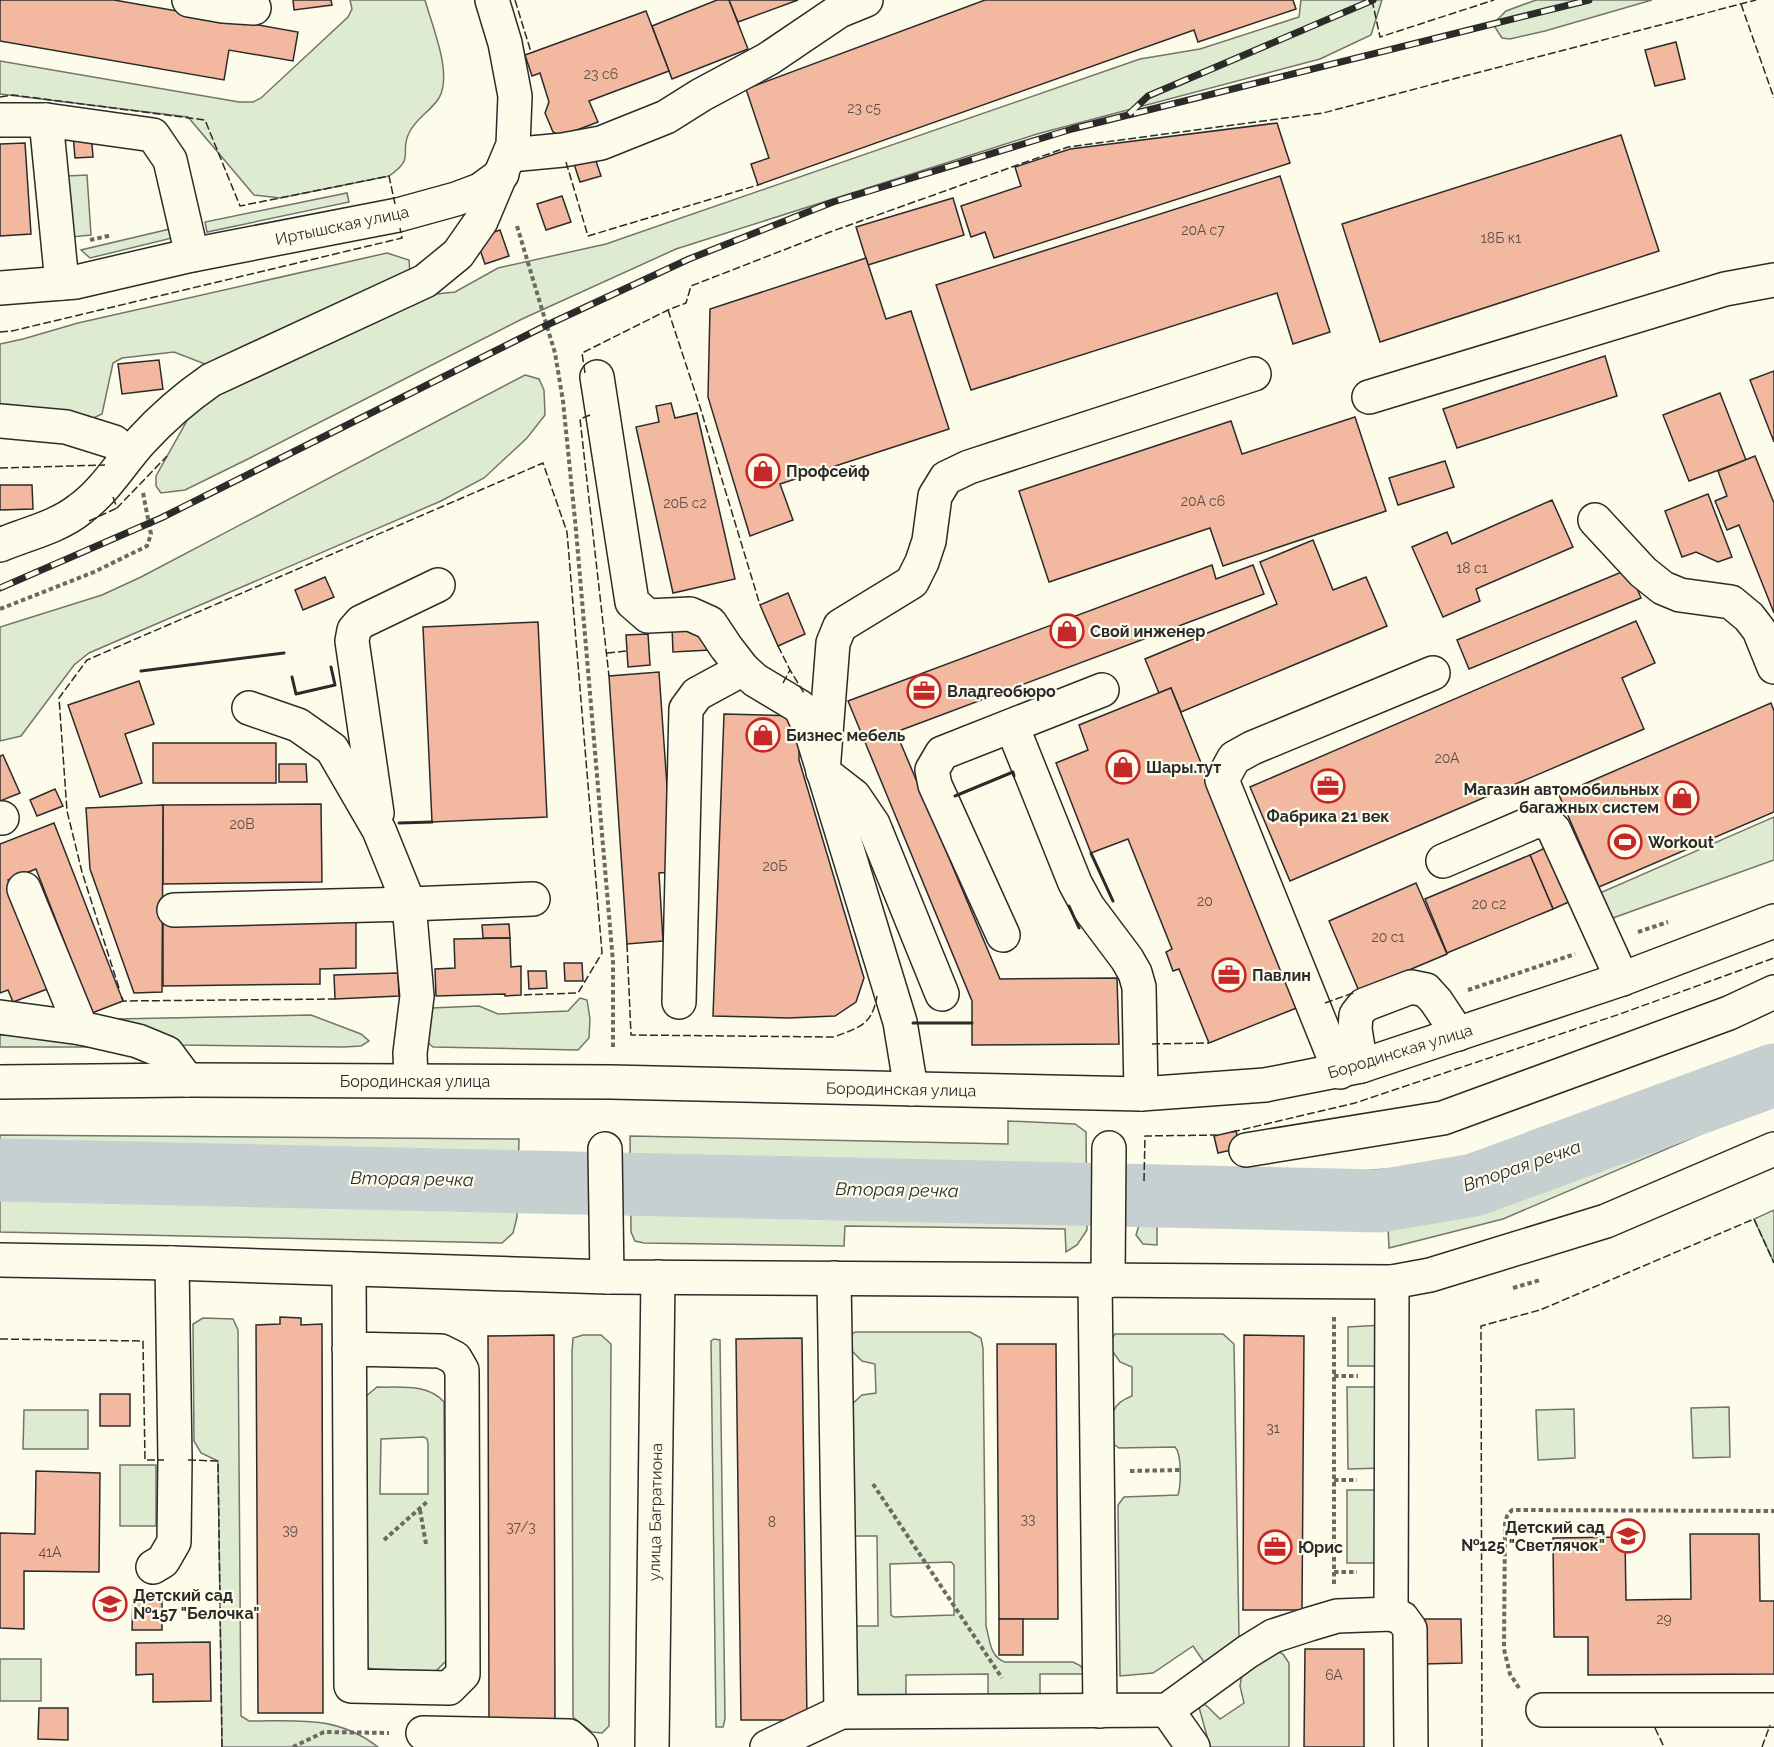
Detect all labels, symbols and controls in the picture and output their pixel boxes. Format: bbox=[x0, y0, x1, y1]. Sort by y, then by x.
house number: 23 с6 bbox=[584, 66, 618, 82]
house number: 23 с5 bbox=[847, 100, 881, 116]
street label: Иртышская улица bbox=[273, 202, 411, 249]
house number: 20А с7 bbox=[1181, 222, 1225, 238]
house number: 18Б к1 bbox=[1481, 230, 1521, 246]
shop icon: Профсейф bbox=[745, 453, 781, 489]
place label: Профсейф bbox=[786, 462, 870, 481]
house number: 20А с6 bbox=[1181, 493, 1225, 509]
house number: 20Б с2 bbox=[663, 495, 707, 511]
house number: 18 с1 bbox=[1456, 560, 1488, 576]
shop icon: Свой инженер bbox=[1049, 613, 1085, 649]
place label: Свой инженер bbox=[1090, 622, 1206, 641]
office icon: Владгеобюро bbox=[906, 673, 942, 709]
place label: Владгеобюро bbox=[947, 682, 1056, 701]
shop icon: Бизнес мебель bbox=[745, 717, 781, 753]
place label: Бизнес мебель bbox=[786, 726, 906, 745]
shop icon: Шары.тут bbox=[1105, 749, 1141, 785]
house number: 20А bbox=[1434, 750, 1460, 766]
place label: Шары.тут bbox=[1146, 758, 1221, 777]
office icon: Фабрика 21 век bbox=[1310, 768, 1346, 804]
place label: Магазин автомобильных багажных систем bbox=[1464, 780, 1660, 817]
shop icon: Магазин автомобильных багажных систем bbox=[1664, 780, 1700, 816]
place label: Фабрика 21 век bbox=[1267, 807, 1389, 826]
house number: 20В bbox=[229, 816, 255, 832]
sports icon: Workout bbox=[1607, 824, 1643, 860]
place label: Workout bbox=[1648, 833, 1714, 852]
house number: 20Б bbox=[763, 858, 788, 874]
house number: 20 bbox=[1197, 893, 1213, 909]
house number: 20 с2 bbox=[1472, 896, 1506, 912]
house number: 20 с1 bbox=[1371, 929, 1405, 945]
office icon: Павлин bbox=[1211, 957, 1247, 993]
place label: Павлин bbox=[1252, 966, 1311, 985]
street label: Бородинская улица bbox=[1325, 1020, 1475, 1083]
street label: Бородинская улица bbox=[340, 1072, 490, 1091]
street label: Бородинская улица bbox=[826, 1079, 976, 1100]
water label: Вторая речка bbox=[1460, 1135, 1584, 1196]
water label: Вторая речка bbox=[350, 1167, 474, 1190]
water label: Вторая речка bbox=[835, 1178, 959, 1201]
house number: 31 bbox=[1266, 1420, 1280, 1436]
street label: улица Багратиона bbox=[645, 1443, 666, 1581]
house number: 33 bbox=[1021, 1511, 1035, 1527]
house number: 8 bbox=[768, 1514, 776, 1530]
place label: Детский сад №125 "Светлячок" bbox=[1461, 1518, 1605, 1555]
school or university icon: Детский сад №125 "Светлячок" bbox=[1610, 1518, 1646, 1554]
house number: 37/3 bbox=[506, 1519, 536, 1535]
house number: 39 bbox=[282, 1522, 298, 1538]
office icon: Юрис bbox=[1257, 1529, 1293, 1565]
place label: Юрис bbox=[1298, 1538, 1343, 1557]
house number: 41А bbox=[38, 1544, 62, 1560]
school or university icon: Детский сад №157 "Белочка" bbox=[92, 1586, 128, 1622]
place label: Детский сад №157 "Белочка" bbox=[133, 1586, 260, 1623]
house number: 29 bbox=[1656, 1611, 1672, 1627]
house number: 6А bbox=[1325, 1667, 1343, 1683]

